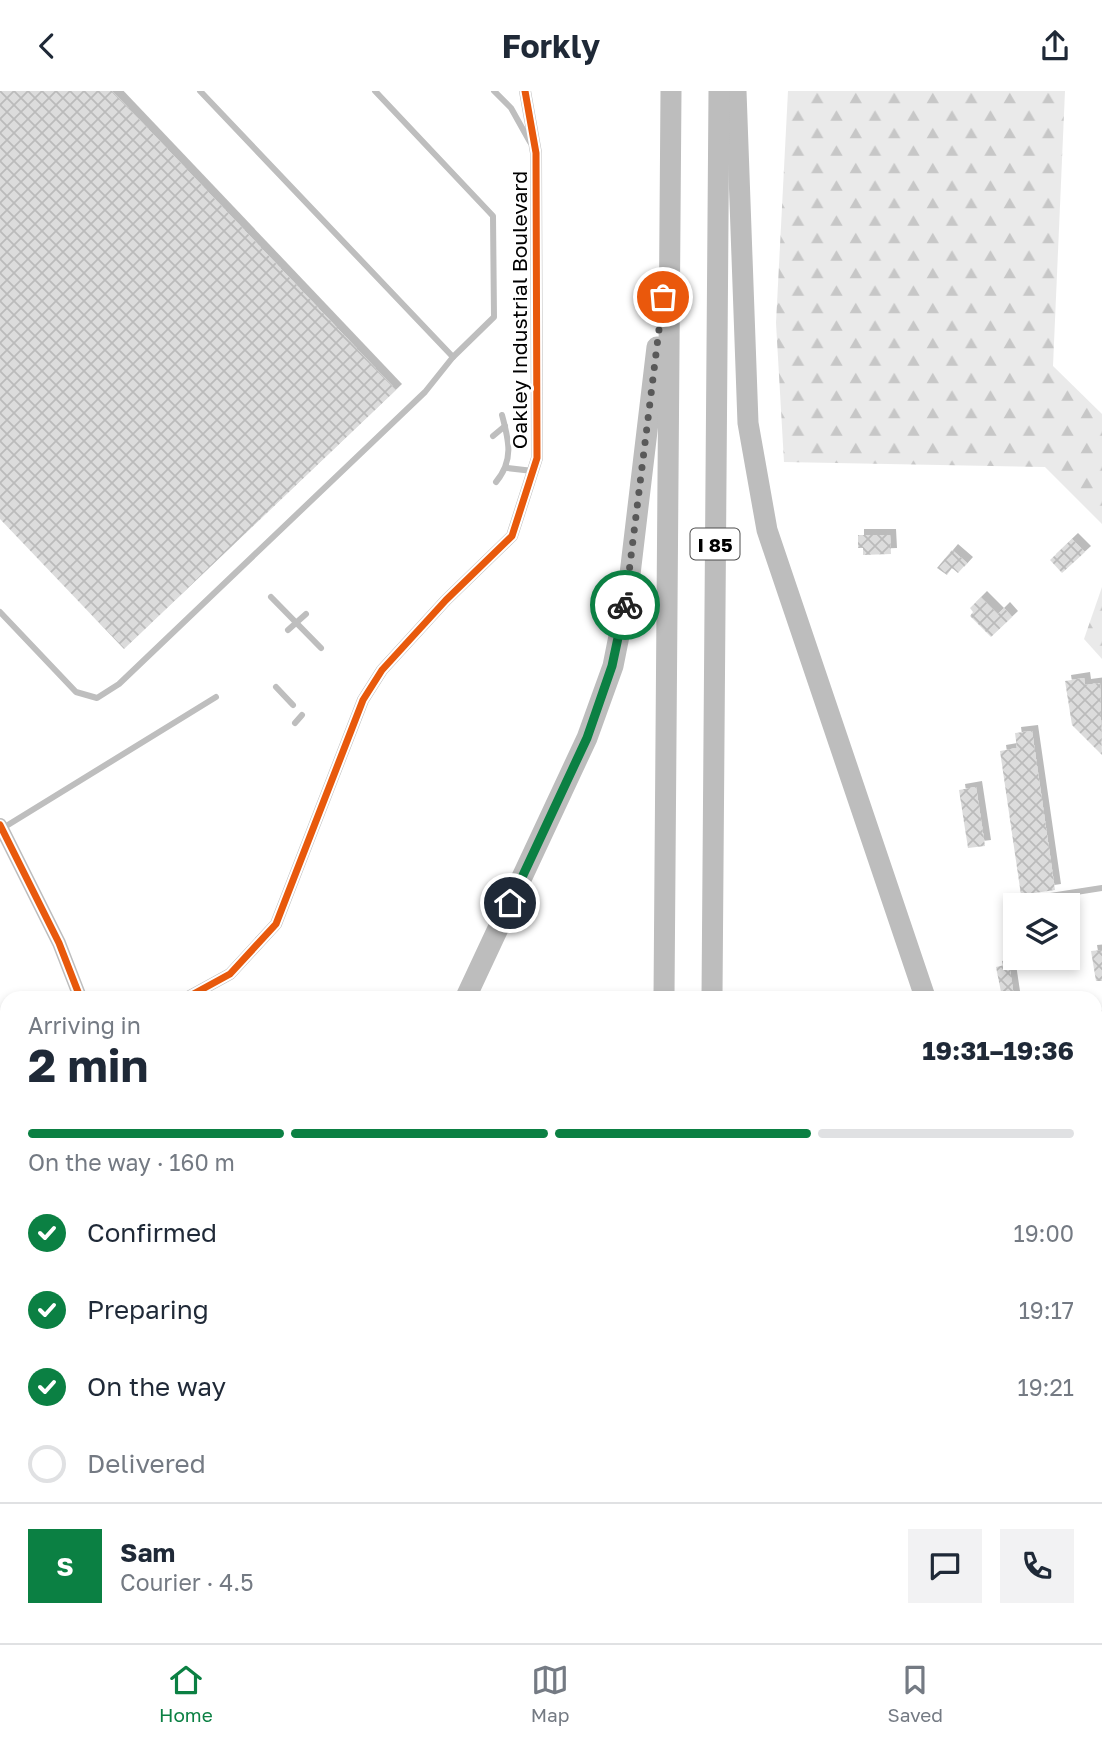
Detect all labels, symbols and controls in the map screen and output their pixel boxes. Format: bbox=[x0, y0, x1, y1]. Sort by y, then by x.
icon: back bbox=[28, 27, 66, 65]
text: Forkly bbox=[502, 27, 600, 65]
icon: share bbox=[1036, 27, 1074, 65]
street label: Oakley Industrial Boulevard bbox=[506, 171, 532, 449]
pin bbox=[633, 267, 693, 327]
icon: bag bbox=[644, 278, 682, 316]
road number: I 85 bbox=[690, 528, 740, 559]
courier bbox=[590, 570, 660, 640]
icon: bike bbox=[606, 586, 644, 624]
pin bbox=[480, 873, 540, 933]
icon: home bbox=[491, 884, 529, 922]
map controls bbox=[1003, 893, 1080, 970]
button: layers bbox=[1003, 893, 1080, 970]
text: Arriving in bbox=[28, 1011, 141, 1039]
text: 19:31–19:36 bbox=[922, 1035, 1074, 1066]
text: 2 min bbox=[28, 1037, 148, 1092]
text: On the way · 160 m bbox=[28, 1148, 235, 1176]
icon: check bbox=[28, 1214, 66, 1252]
text: Confirmed bbox=[87, 1217, 217, 1248]
text: 19:00 bbox=[1014, 1219, 1074, 1247]
icon: check bbox=[28, 1291, 66, 1329]
text: Preparing bbox=[87, 1294, 209, 1325]
text: 19:17 bbox=[1019, 1296, 1074, 1324]
icon: check bbox=[28, 1368, 66, 1406]
text: On the way bbox=[87, 1371, 226, 1402]
text: 19:21 bbox=[1018, 1373, 1074, 1401]
text: Delivered bbox=[87, 1448, 206, 1479]
button: chat bbox=[908, 1529, 982, 1603]
button: phone bbox=[1000, 1529, 1074, 1603]
text: Sam bbox=[120, 1537, 175, 1568]
text: S bbox=[56, 1551, 74, 1582]
text: Courier · 4.5 bbox=[120, 1568, 253, 1596]
tab: Home bbox=[159, 1661, 213, 1726]
tab: Map bbox=[531, 1661, 569, 1726]
tab: Saved bbox=[887, 1661, 943, 1726]

